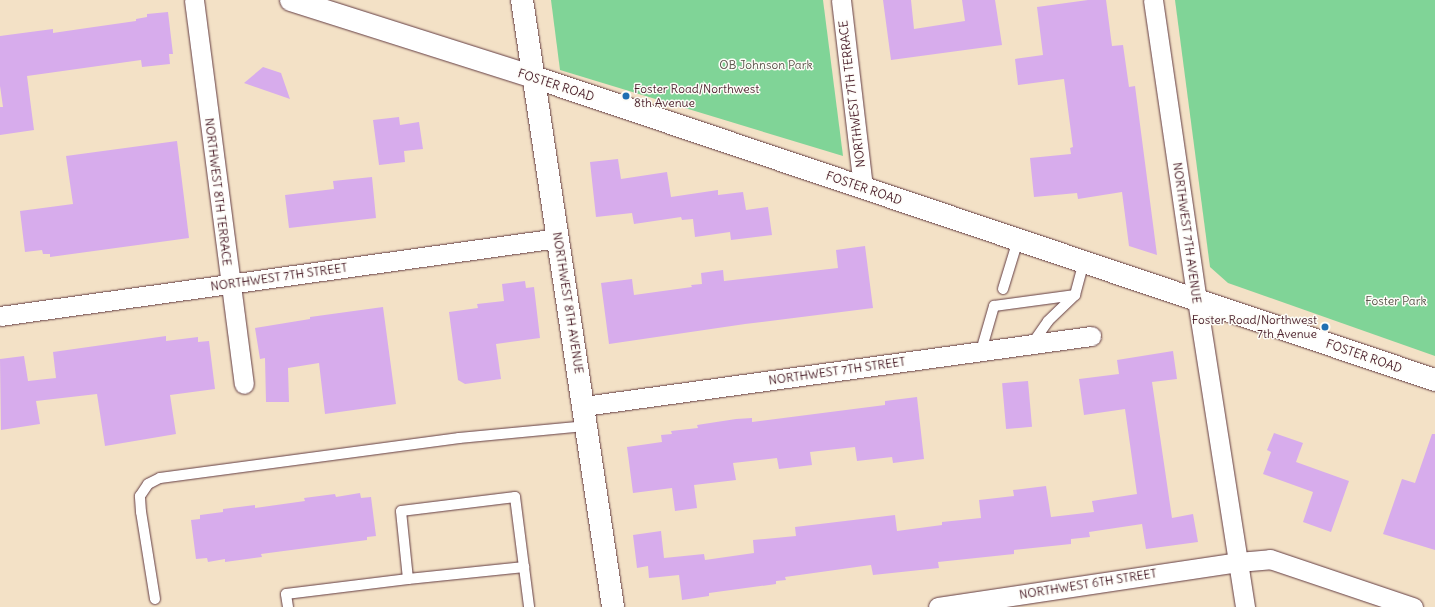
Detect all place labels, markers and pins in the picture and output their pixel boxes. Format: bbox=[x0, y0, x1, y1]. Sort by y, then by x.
place label: Foster Road/Northwest 8th Avenue bbox=[634, 82, 759, 110]
marker: Foster Road/Northwest 8th Avenue bbox=[621, 91, 631, 101]
place label: Foster Road/Northwest 7th Avenue bbox=[1192, 313, 1317, 341]
marker: Foster Road/Northwest 7th Avenue bbox=[1320, 322, 1330, 332]

